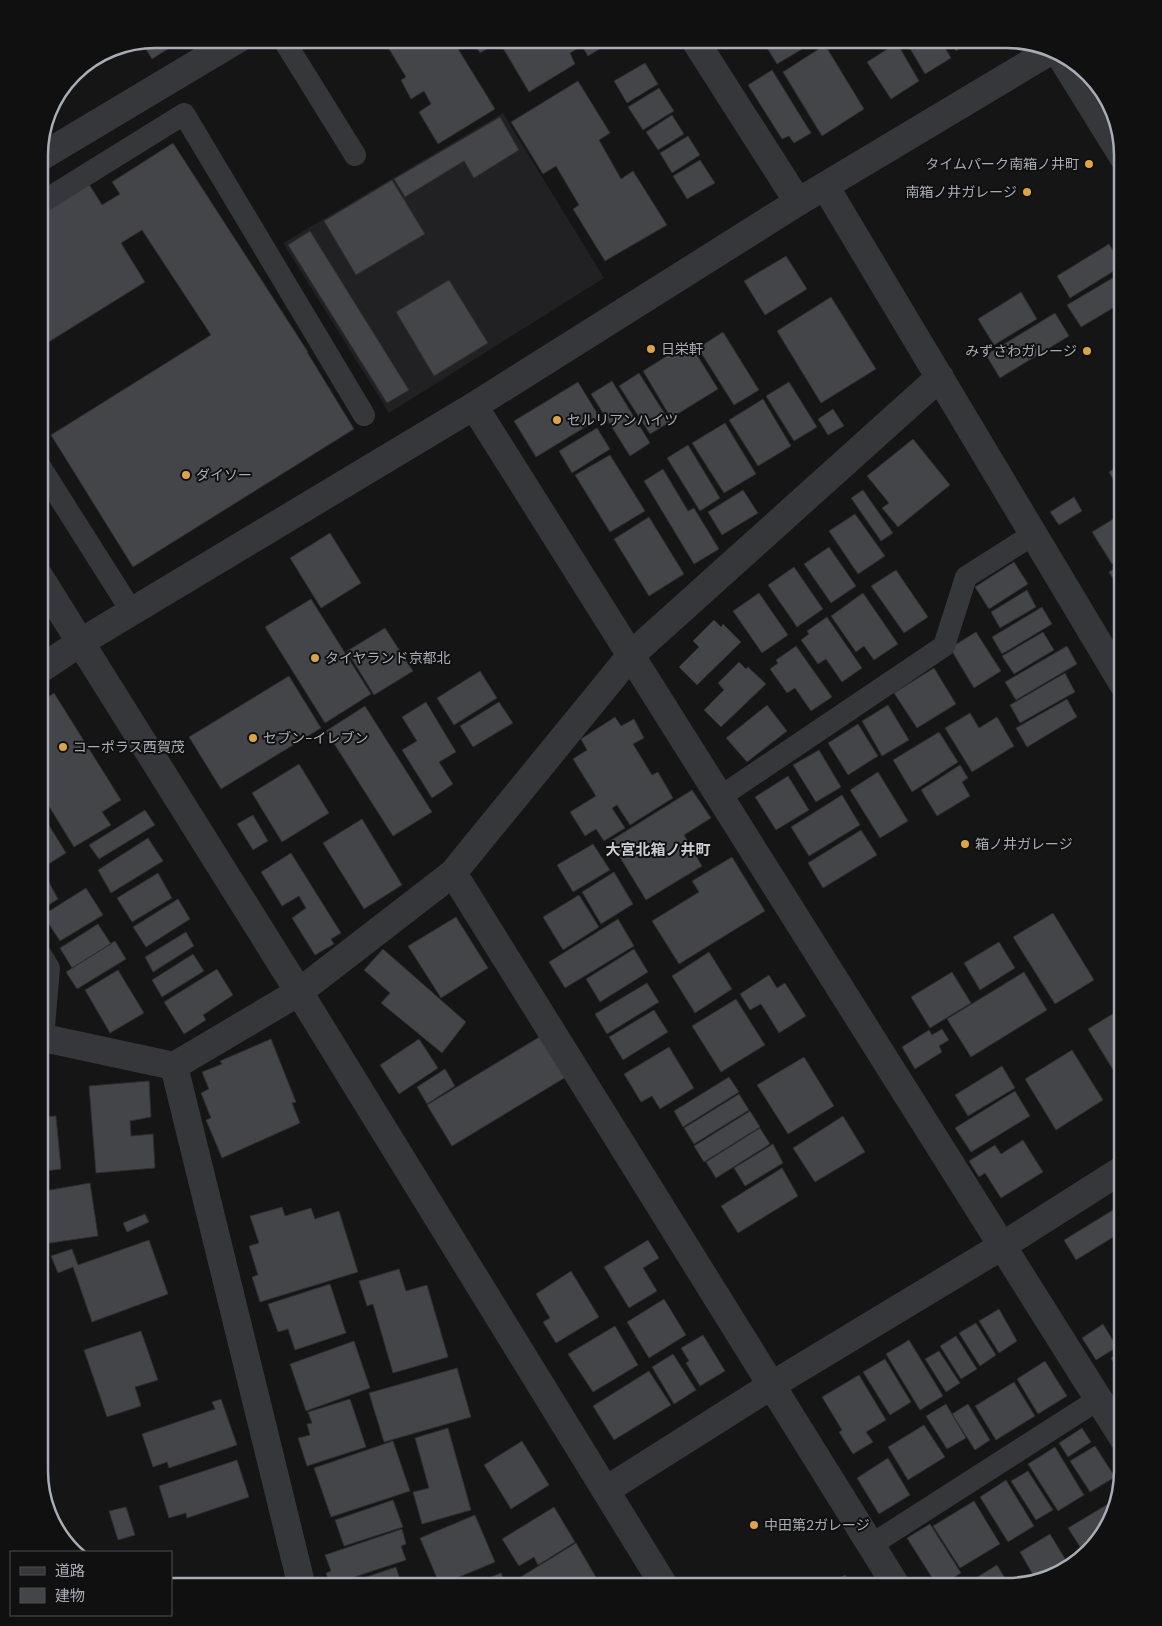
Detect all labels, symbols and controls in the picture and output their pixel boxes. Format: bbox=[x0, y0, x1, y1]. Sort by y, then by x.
place label: タイムパーク南箱ノ井町 bbox=[925, 155, 1079, 173]
marker: タイムパーク南箱ノ井町 bbox=[1083, 158, 1095, 170]
place label: 南箱ノ井ガレージ bbox=[905, 183, 1017, 201]
marker: 南箱ノ井ガレージ bbox=[1021, 186, 1033, 198]
place label: 日栄軒 bbox=[661, 340, 703, 358]
place label: みずさわガレージ bbox=[965, 342, 1077, 360]
marker: 日栄軒 bbox=[645, 343, 657, 355]
marker: みずさわガレージ bbox=[1081, 345, 1093, 357]
place label: セルリアンハイツ bbox=[567, 411, 678, 429]
marker: セルリアンハイツ bbox=[551, 414, 563, 426]
place label: ダイソー bbox=[196, 466, 252, 484]
marker: ダイソー bbox=[180, 469, 192, 481]
place label: タイヤランド京都北 bbox=[325, 649, 451, 667]
marker: タイヤランド京都北 bbox=[309, 652, 321, 664]
place label: セブン-イレブン bbox=[263, 729, 369, 747]
marker: セブン-イレブン bbox=[247, 732, 259, 744]
place label: コーポラス西賀茂 bbox=[73, 738, 185, 756]
marker: コーポラス西賀茂 bbox=[57, 741, 69, 753]
place label: 箱ノ井ガレージ bbox=[975, 835, 1073, 853]
marker: 箱ノ井ガレージ bbox=[959, 838, 971, 850]
district label: 大宮北箱ノ井町 bbox=[605, 840, 711, 860]
place label: 中田第2ガレージ bbox=[764, 1516, 870, 1534]
marker: 中田第2ガレージ bbox=[748, 1519, 760, 1531]
legend bbox=[10, 1551, 172, 1616]
text: 道路 bbox=[55, 1561, 85, 1581]
text: 建物 bbox=[55, 1586, 85, 1606]

